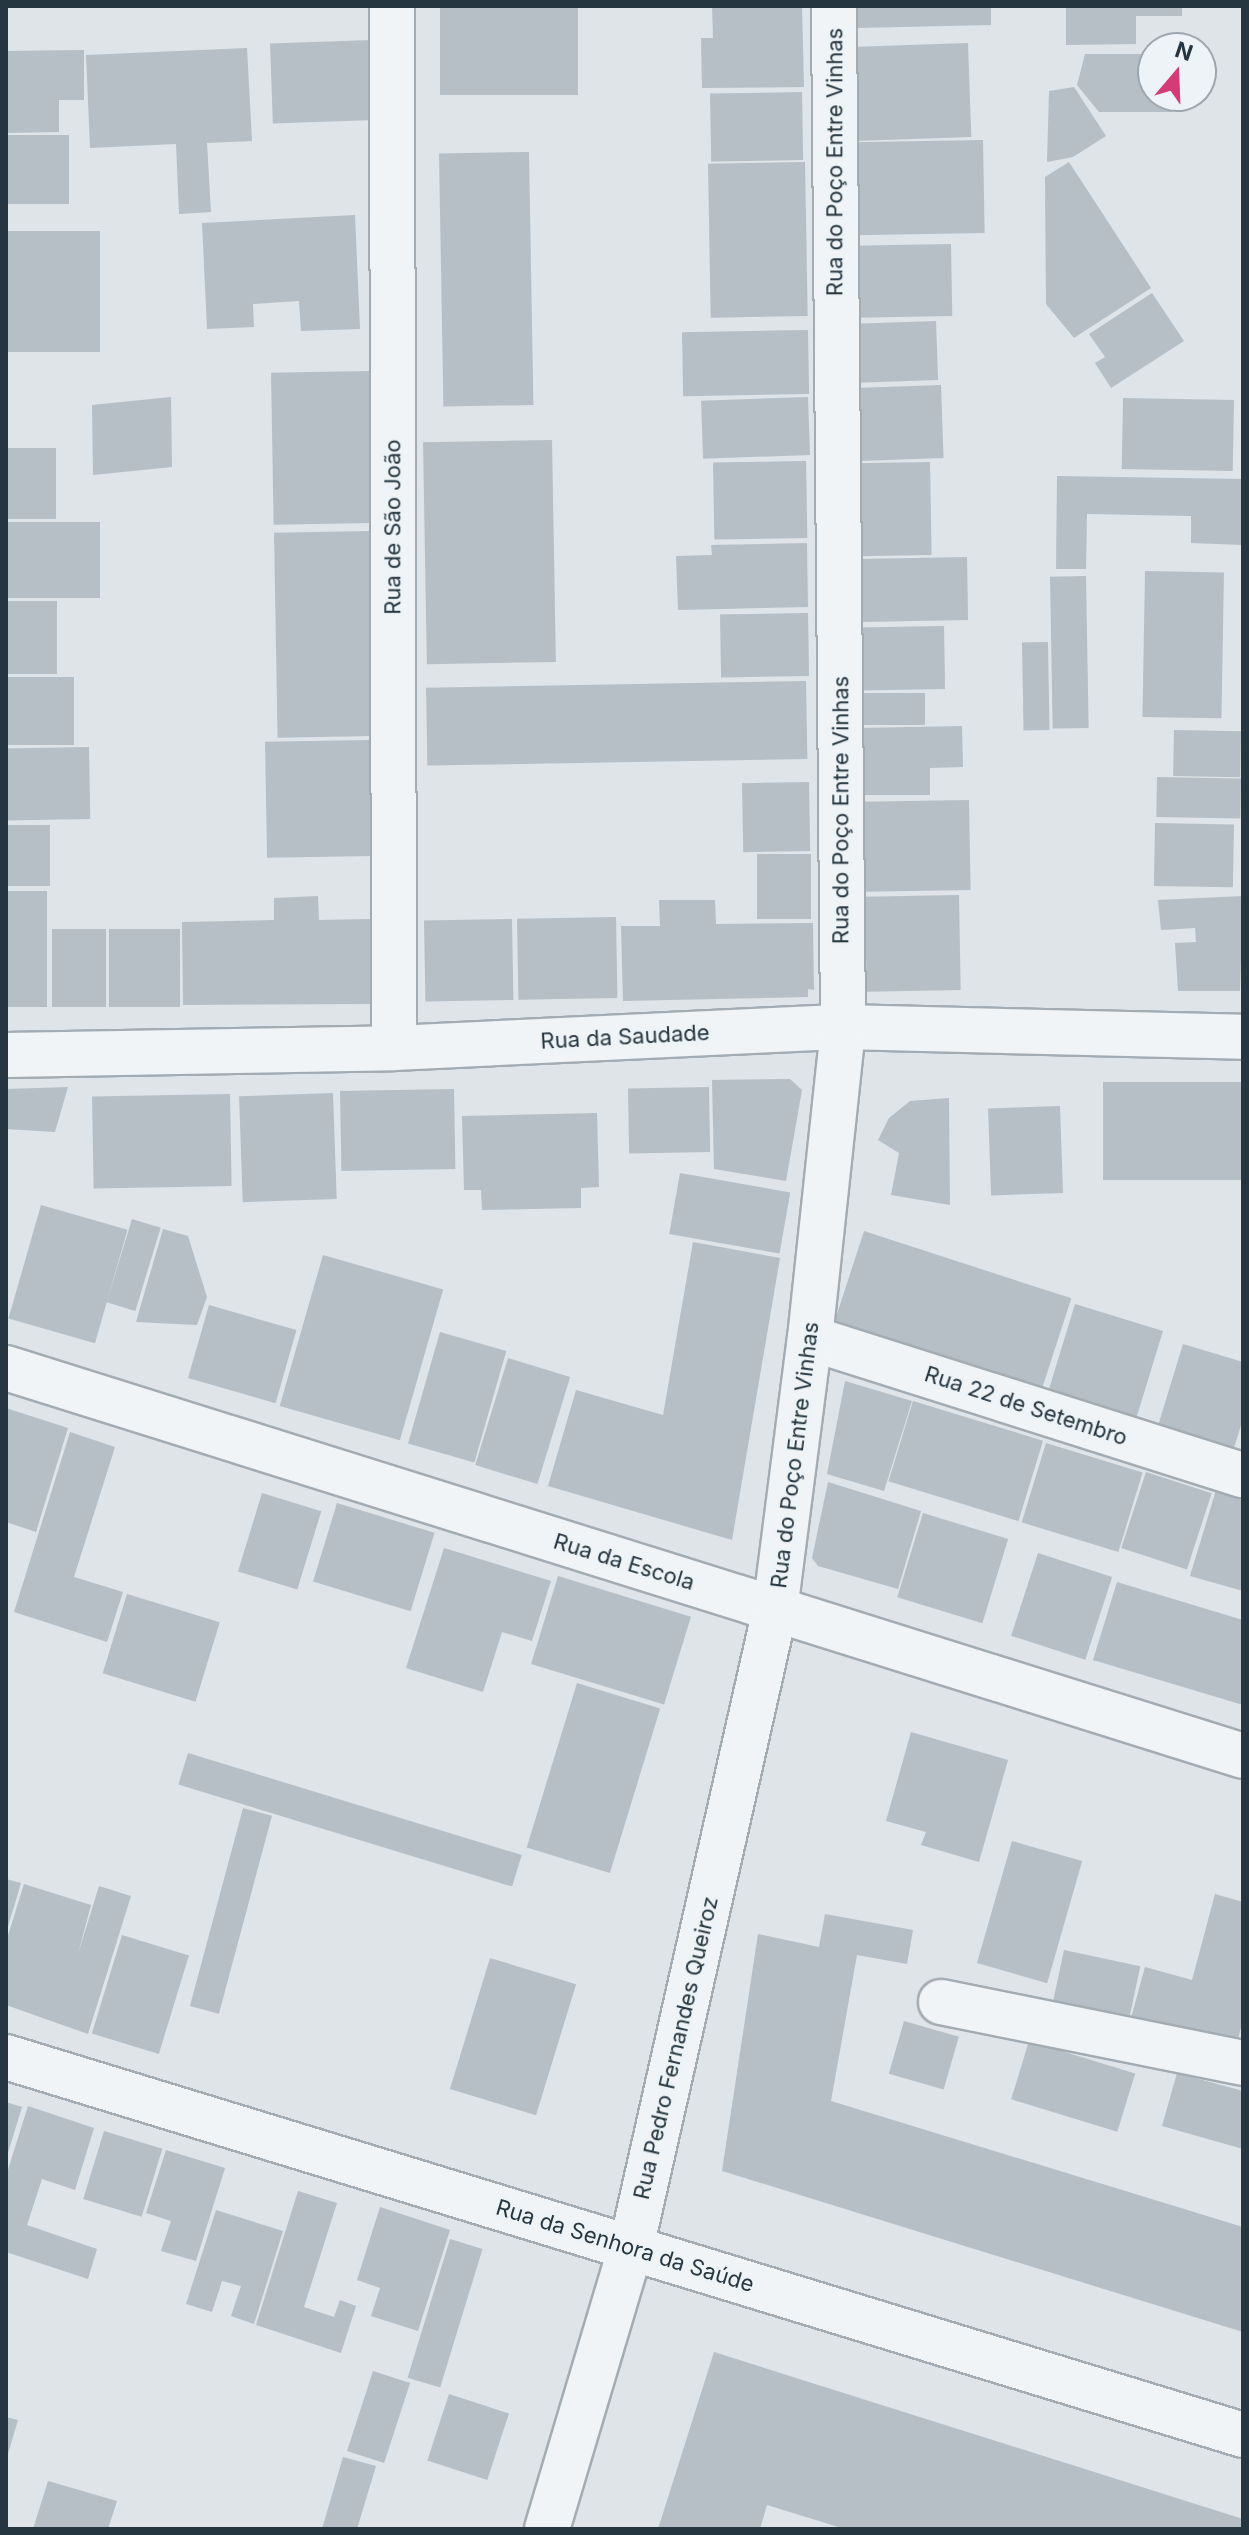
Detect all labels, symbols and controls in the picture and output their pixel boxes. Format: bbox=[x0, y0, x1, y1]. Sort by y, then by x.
street label: Rua do Poço Entre Vinhas bbox=[822, 28, 848, 296]
north arrow bbox=[1137, 32, 1217, 112]
text: N bbox=[1172, 36, 1196, 66]
street label: Rua de São João bbox=[380, 439, 406, 615]
street label: Rua do Poço Entre Vinhas bbox=[828, 676, 854, 944]
street label: Rua da Saudade bbox=[540, 1019, 710, 1055]
street label: Rua do Poço Entre Vinhas bbox=[766, 1320, 824, 1590]
street label: Rua 22 de Setembro bbox=[921, 1361, 1131, 1451]
street label: Rua da Escola bbox=[550, 1528, 698, 1596]
street label: Rua Pedro Fernandes Queiroz bbox=[628, 1894, 724, 2202]
street label: Rua da Senhora da Saúde bbox=[493, 2194, 757, 2298]

